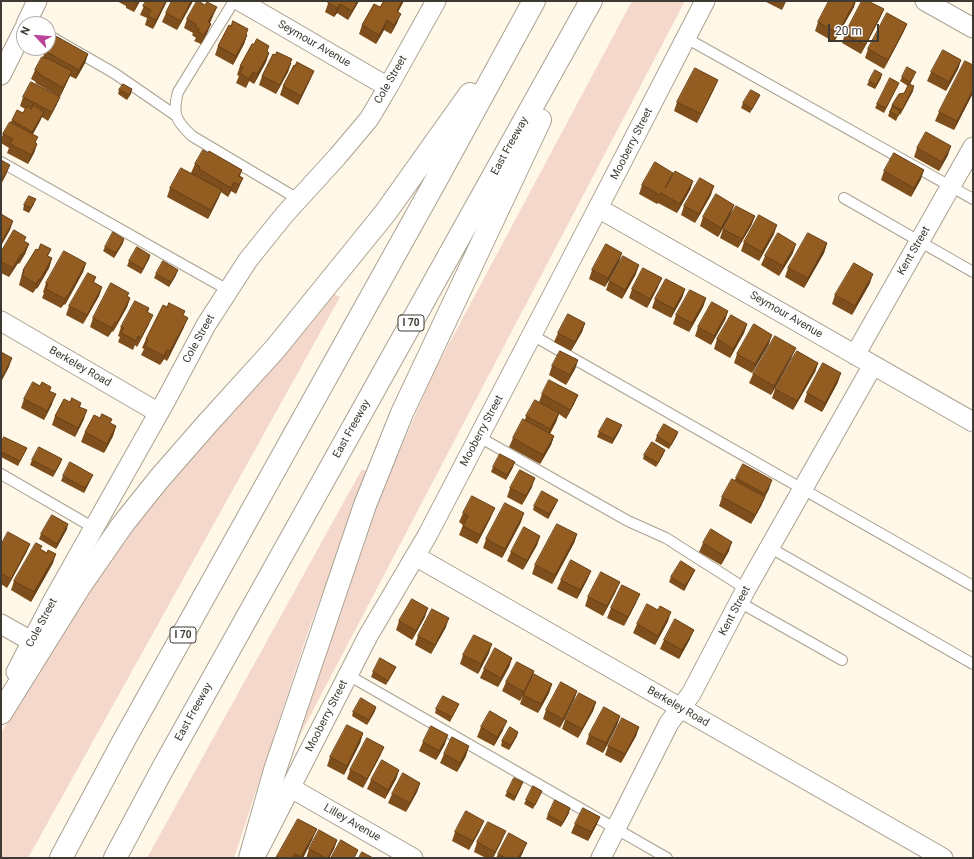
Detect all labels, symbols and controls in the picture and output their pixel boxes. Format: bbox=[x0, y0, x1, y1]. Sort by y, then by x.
north arrow bbox=[16, 16, 56, 56]
scale bar bbox=[830, 16, 881, 42]
street label: Seymour Avenue bbox=[275, 18, 353, 70]
text: 20 m bbox=[835, 24, 862, 38]
text: N bbox=[18, 25, 33, 37]
street label: Cole Street bbox=[372, 53, 410, 107]
street label: Mooberry Street bbox=[608, 106, 656, 182]
street label: East Freeway bbox=[489, 114, 531, 178]
street label: Kent Street bbox=[895, 224, 933, 278]
street label: Seymour Avenue bbox=[747, 289, 825, 341]
street label: Cole Street bbox=[180, 312, 218, 366]
road number: I 70 bbox=[398, 315, 424, 331]
street label: Berkeley Road bbox=[47, 344, 113, 390]
street label: Mooberry Street bbox=[458, 393, 506, 469]
street label: East Freeway bbox=[331, 397, 373, 461]
street label: Kent Street bbox=[716, 584, 754, 638]
street label: Cole Street bbox=[24, 596, 60, 650]
road number: I 70 bbox=[170, 627, 196, 643]
street label: Mooberry Street bbox=[303, 678, 351, 754]
street label: East Freeway bbox=[173, 680, 215, 744]
street label: Berkeley Road bbox=[645, 684, 711, 730]
street label: Lilley Avenue bbox=[321, 801, 383, 845]

